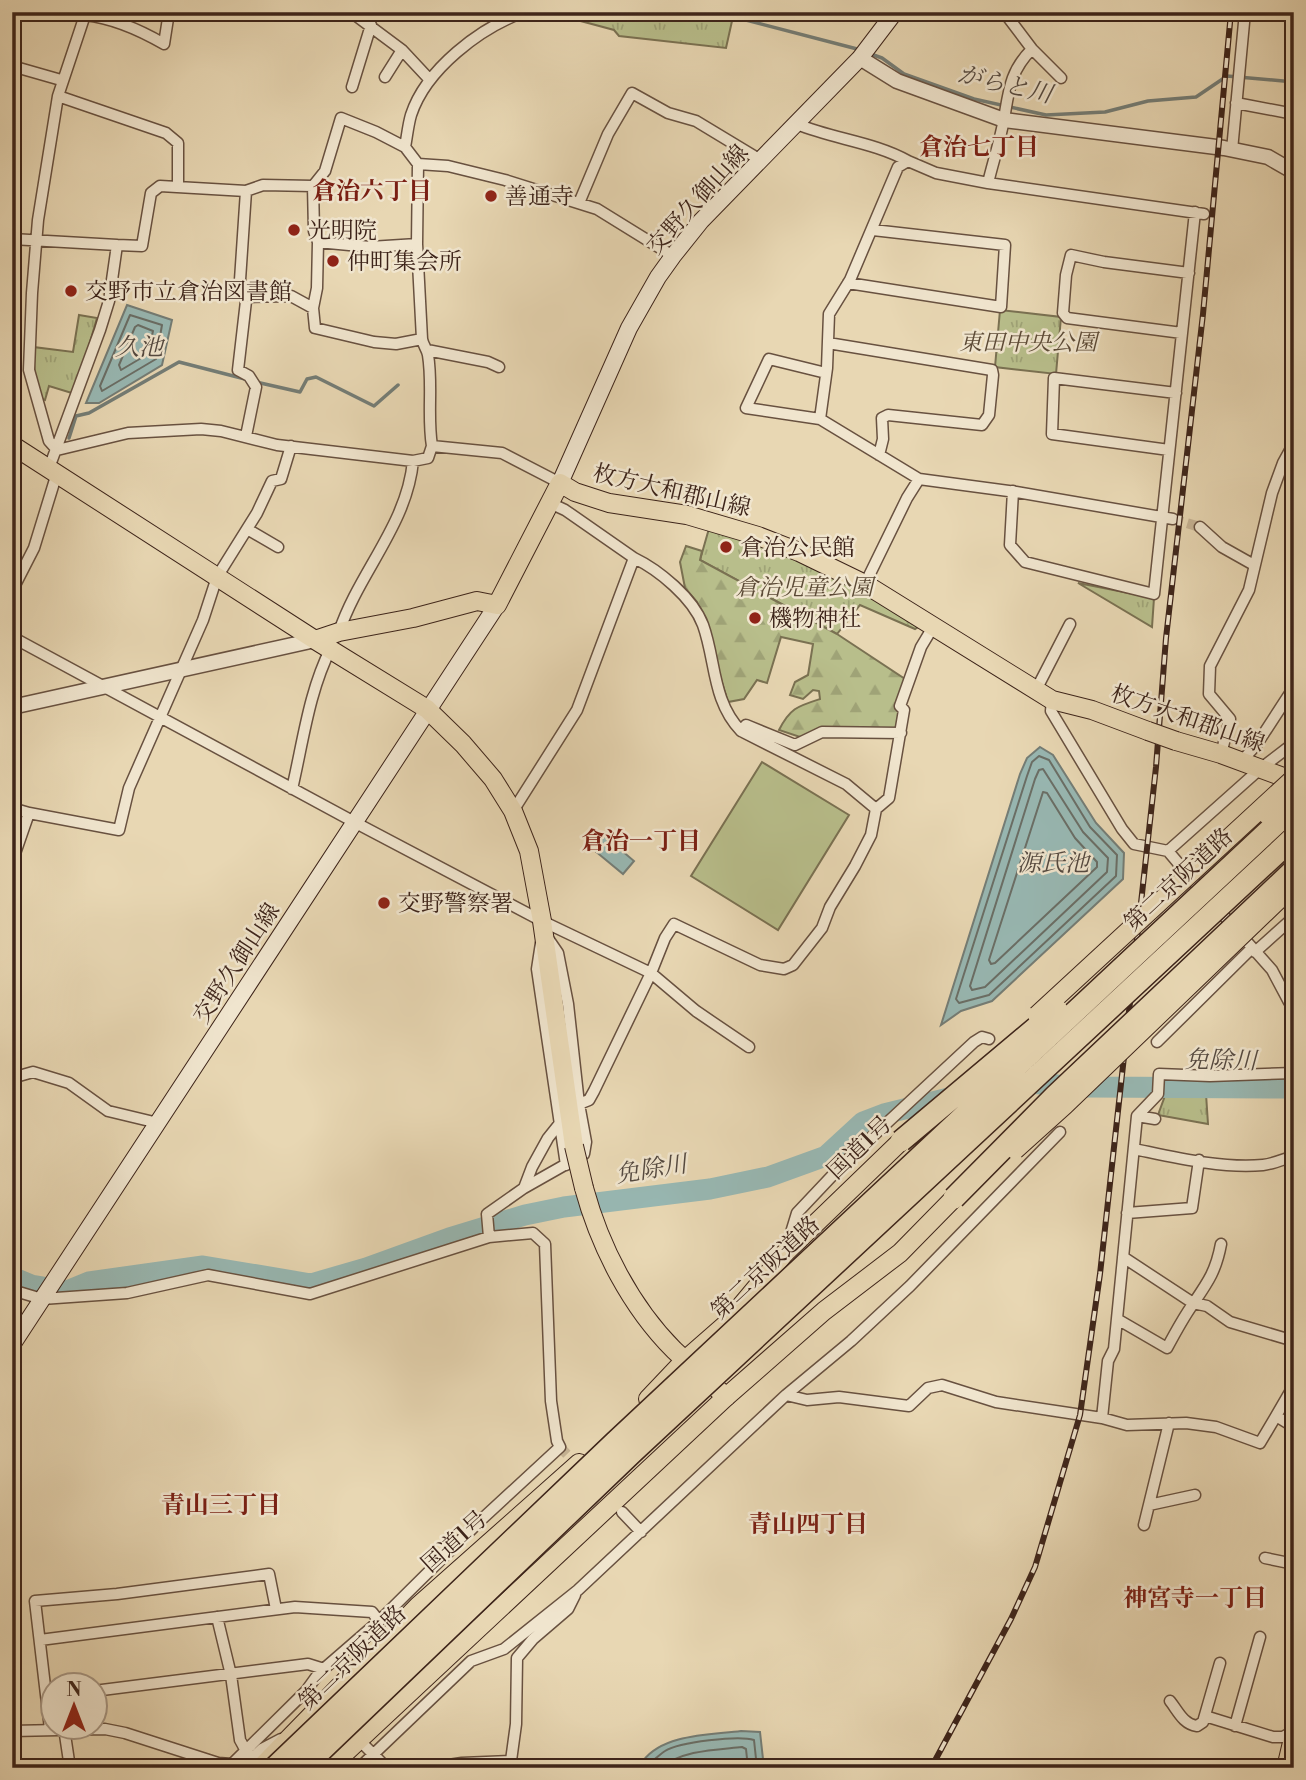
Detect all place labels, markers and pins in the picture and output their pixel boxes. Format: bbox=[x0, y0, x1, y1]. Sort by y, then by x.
place label: 善通寺 bbox=[505, 183, 574, 211]
marker: 善通寺 bbox=[483, 188, 499, 204]
place label: 光明院 bbox=[308, 217, 377, 245]
marker: 光明院 bbox=[286, 222, 302, 238]
place label: 仲町集会所 bbox=[347, 248, 462, 276]
marker: 仲町集会所 bbox=[325, 253, 341, 269]
place label: 交野市立倉治図書館 bbox=[85, 278, 292, 306]
marker: 交野市立倉治図書館 bbox=[63, 283, 79, 299]
place label: 倉治公民館 bbox=[740, 534, 855, 562]
marker: 倉治公民館 bbox=[718, 539, 734, 555]
place label: 機物神社 bbox=[769, 605, 861, 633]
marker: 機物神社 bbox=[747, 610, 763, 626]
place label: 交野警察署 bbox=[398, 890, 513, 918]
marker: 交野警察署 bbox=[376, 895, 392, 911]

